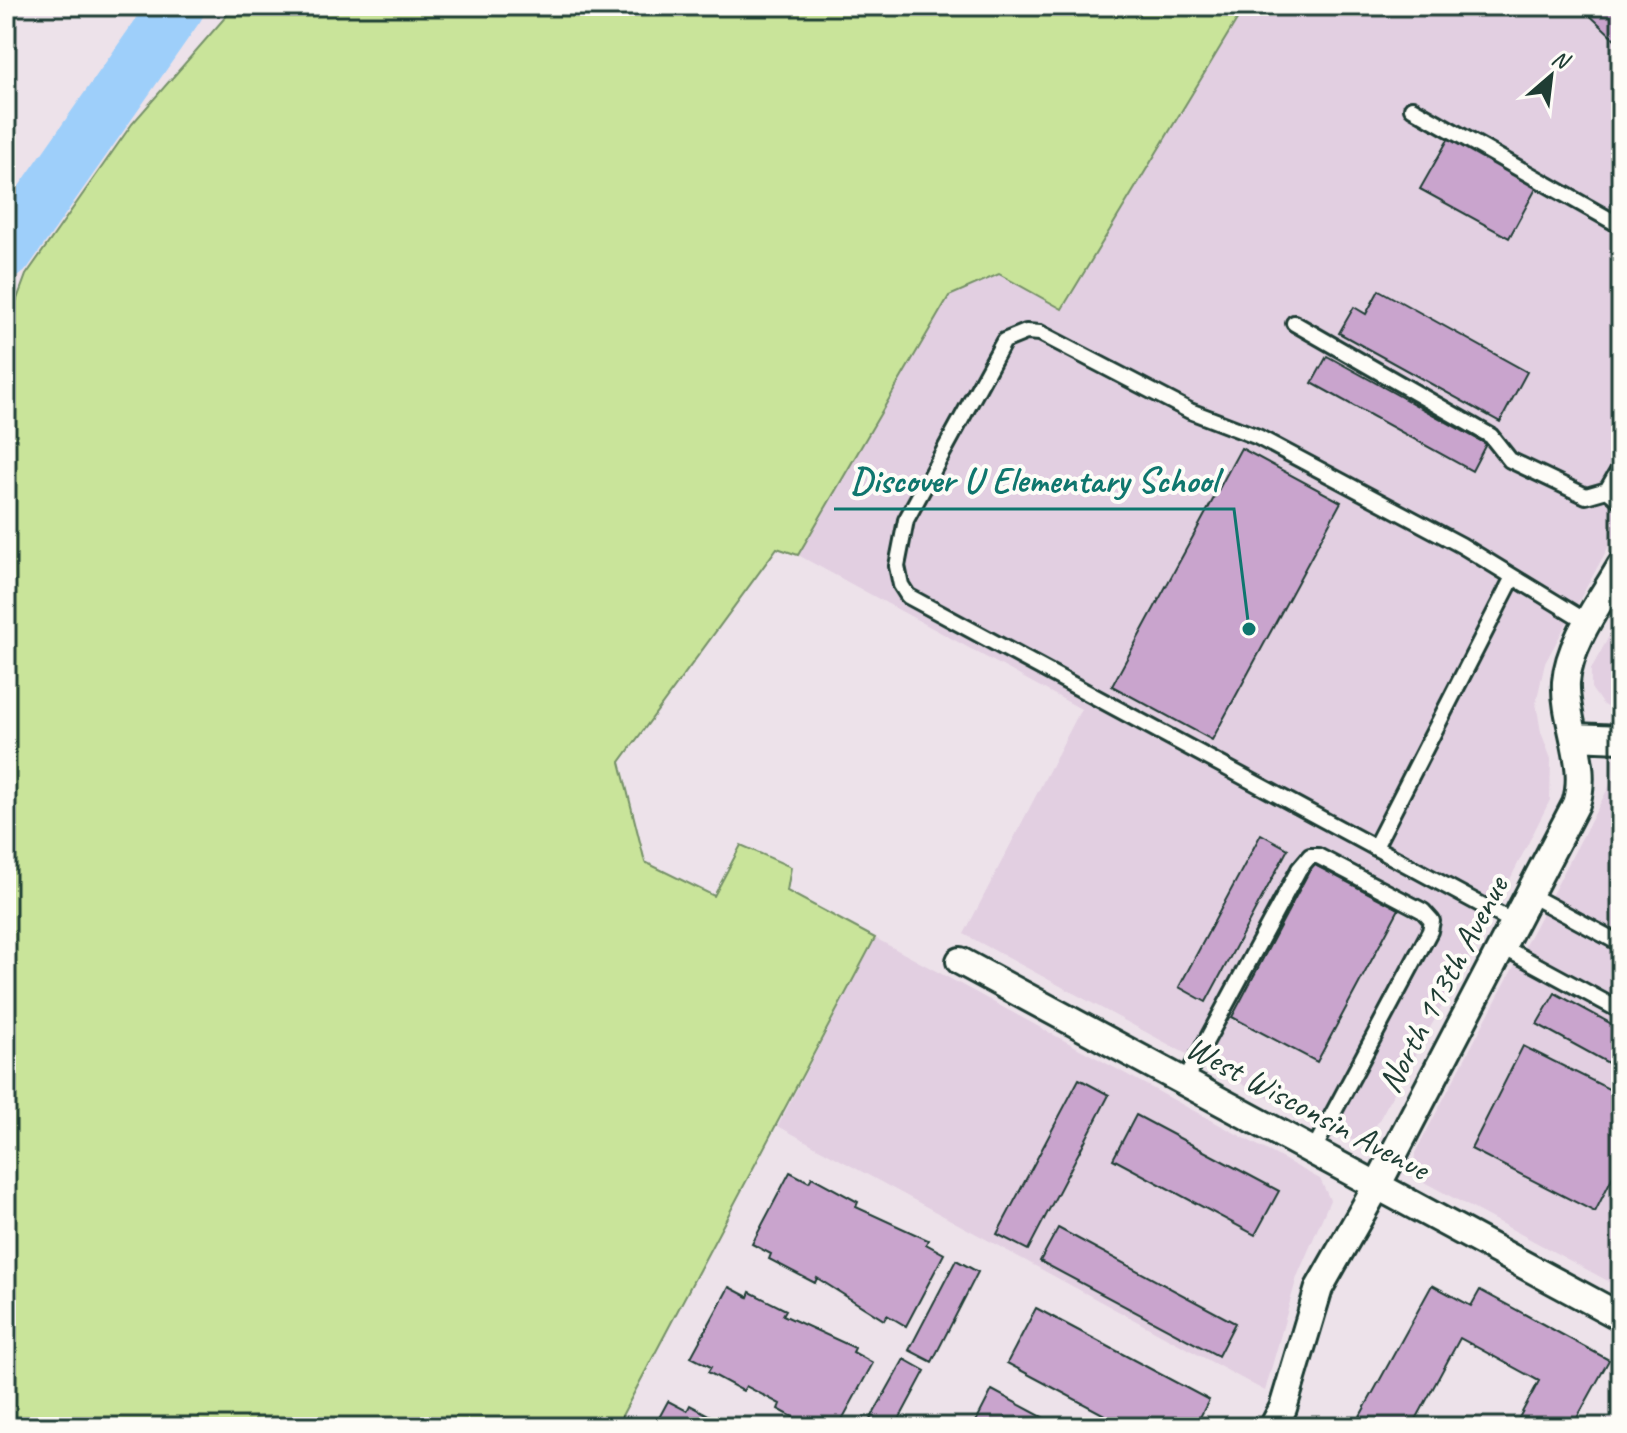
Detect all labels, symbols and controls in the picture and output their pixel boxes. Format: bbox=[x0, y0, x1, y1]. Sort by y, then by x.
north arrow bbox=[1511, 36, 1591, 116]
text: N bbox=[1547, 44, 1575, 76]
callout: Discover U Elementary School bbox=[834, 449, 1234, 509]
text: Discover U Elementary School bbox=[850, 457, 1224, 503]
street label: North 113th Avenue bbox=[1367, 867, 1518, 1100]
street label: West Wisconsin Avenue bbox=[1179, 1025, 1439, 1191]

